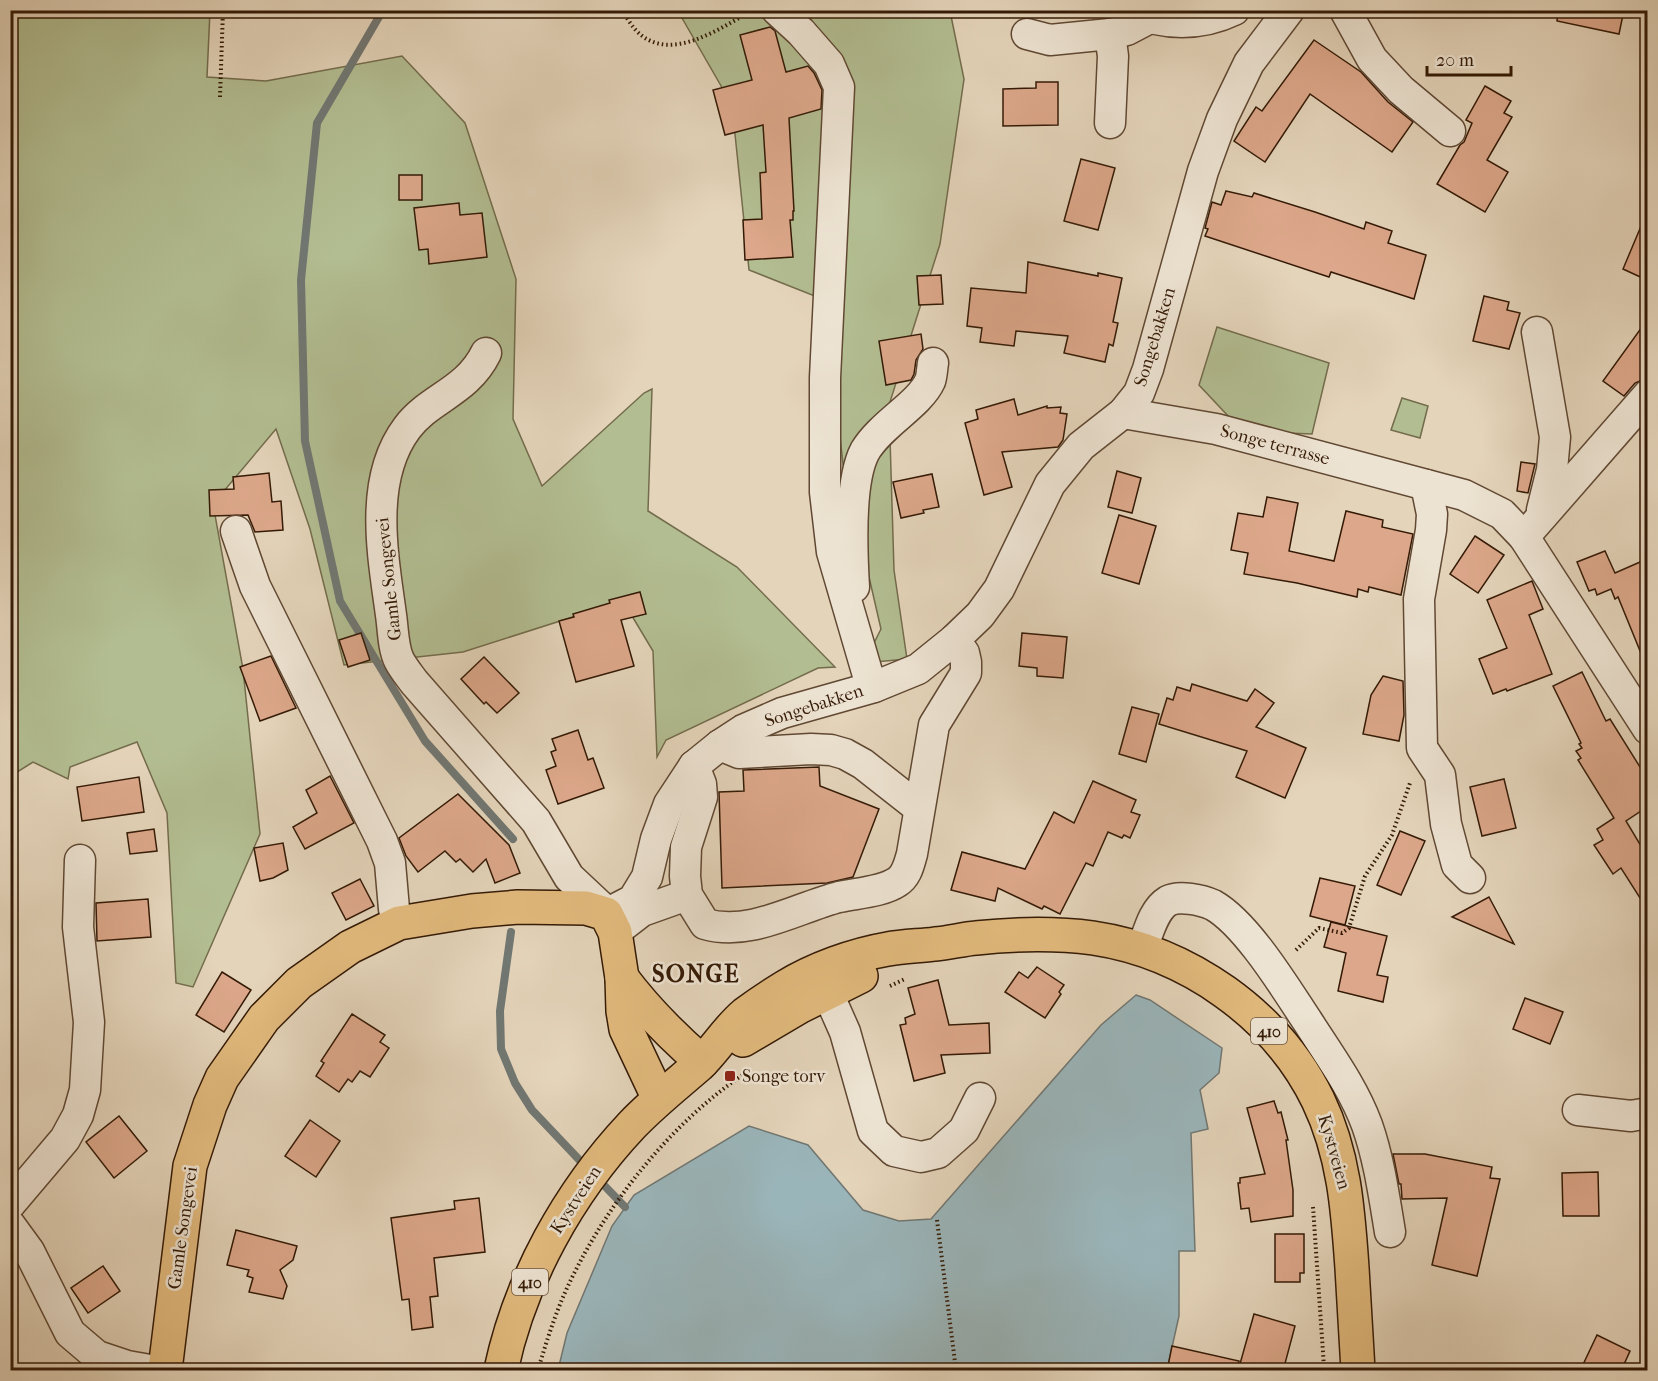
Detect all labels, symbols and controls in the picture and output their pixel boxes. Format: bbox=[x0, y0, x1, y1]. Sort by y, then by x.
scale bar bbox=[1427, 39, 1511, 77]
text: 20 m bbox=[1436, 50, 1474, 71]
street label: Songebakken bbox=[1130, 284, 1180, 389]
street label: Songe terrasse bbox=[1218, 420, 1332, 470]
street label: Gamle Songevei bbox=[372, 516, 406, 642]
street label: Songebakken bbox=[762, 680, 867, 732]
district label: SONGE bbox=[652, 960, 740, 988]
road number: 410 bbox=[1251, 1018, 1287, 1044]
place label: Songe torv bbox=[742, 1066, 826, 1087]
marker: Songe torv bbox=[723, 1069, 737, 1083]
street label: Kystveien bbox=[1313, 1112, 1355, 1193]
street label: Kystveien bbox=[546, 1161, 606, 1238]
street label: Gamle Songevei bbox=[164, 1165, 202, 1291]
road number: 410 bbox=[512, 1269, 548, 1295]

